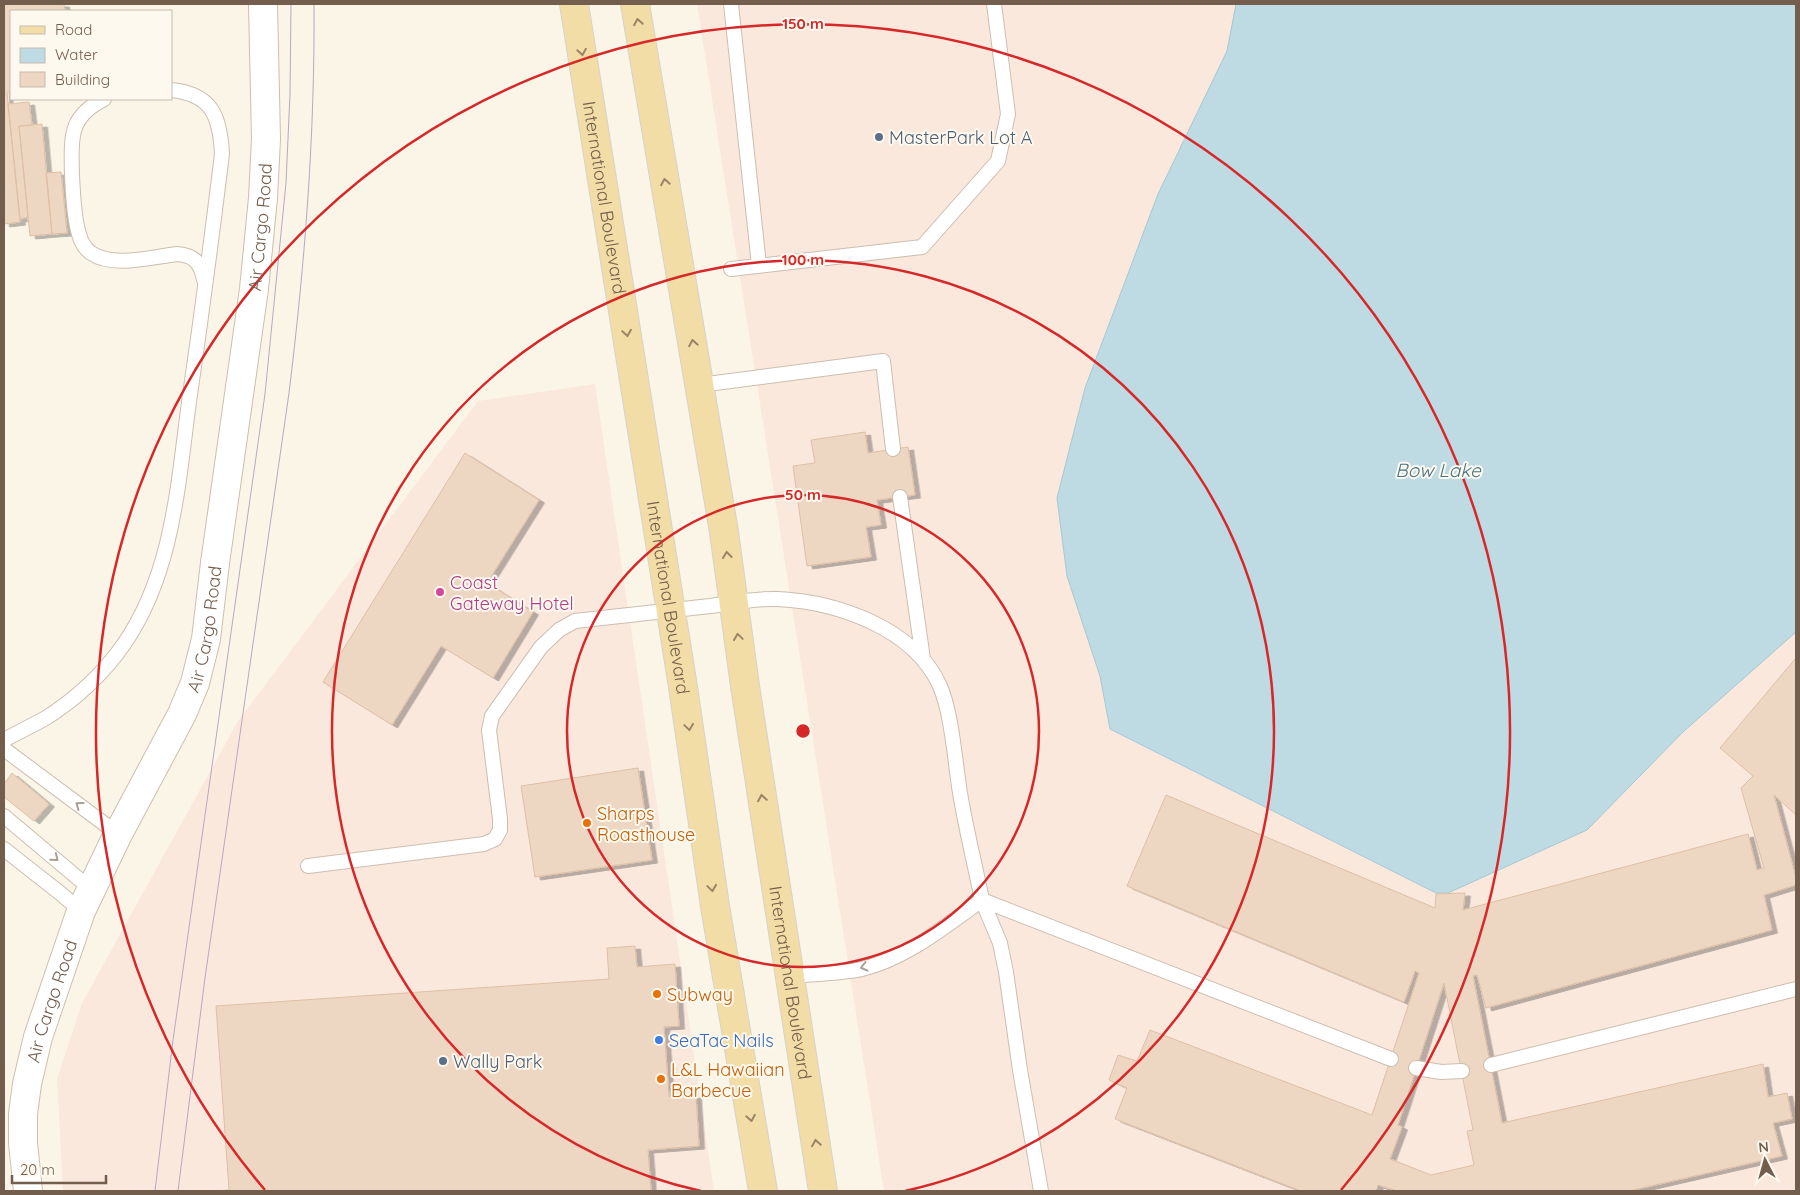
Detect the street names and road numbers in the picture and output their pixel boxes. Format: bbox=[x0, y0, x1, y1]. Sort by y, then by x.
street label: International Boulevard bbox=[578, 99, 632, 296]
street label: Air Cargo Road bbox=[242, 163, 276, 292]
street label: International Boulevard bbox=[642, 499, 695, 696]
street label: Air Cargo Road bbox=[181, 564, 226, 696]
street label: International Boulevard bbox=[765, 884, 817, 1081]
street label: Air Cargo Road bbox=[21, 937, 82, 1065]

